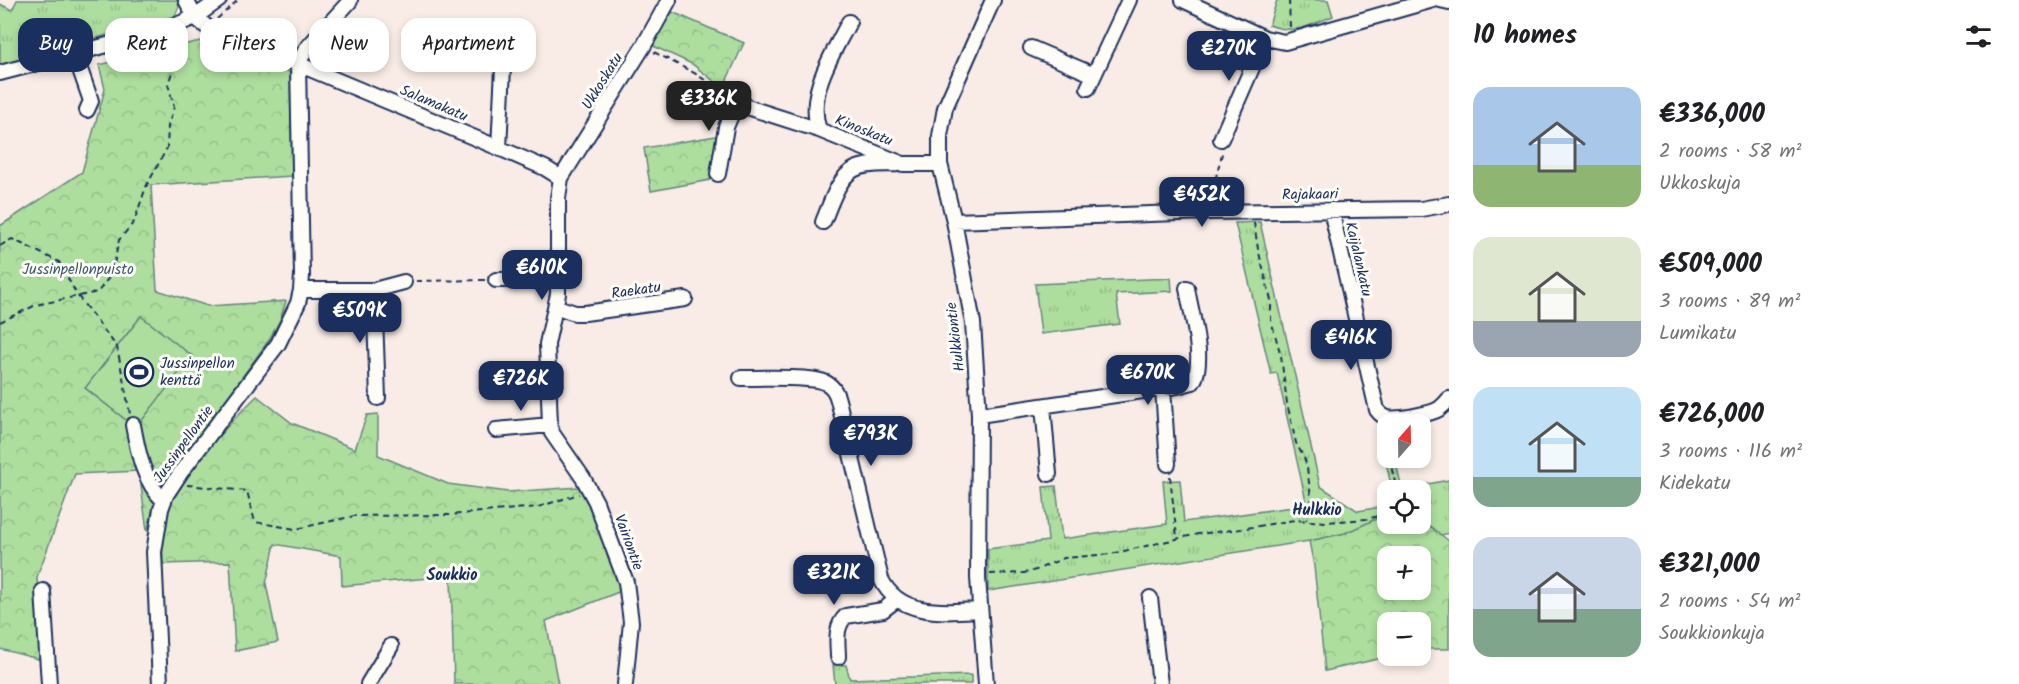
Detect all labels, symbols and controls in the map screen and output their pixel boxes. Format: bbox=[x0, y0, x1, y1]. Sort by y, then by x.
text: 10 homes bbox=[1473, 15, 1577, 57]
chip: Buy bbox=[18, 18, 93, 72]
chip: Rent bbox=[105, 18, 188, 72]
chip: Filters bbox=[200, 18, 297, 72]
chip: New bbox=[309, 18, 389, 72]
chip: Apartment bbox=[401, 18, 536, 72]
icon: filters bbox=[1962, 20, 1995, 53]
pin: €270K bbox=[1187, 31, 1271, 82]
text: €270K bbox=[1201, 34, 1257, 66]
street label: Ukkoskatu bbox=[576, 48, 630, 115]
street label: Salamakatu bbox=[396, 79, 471, 129]
pin: €336K bbox=[667, 81, 751, 132]
text: €336K bbox=[680, 84, 738, 116]
text: €336,000 bbox=[1659, 94, 1765, 136]
street label: Kinoskatu bbox=[831, 108, 896, 153]
icon: home bbox=[1521, 111, 1593, 183]
text: 2 rooms · 58 m² bbox=[1659, 136, 1801, 168]
text: Ukkoskuja bbox=[1659, 168, 1741, 200]
pin: €452K bbox=[1160, 177, 1244, 228]
text: €452K bbox=[1173, 180, 1231, 212]
street label: Rajakaari bbox=[1282, 182, 1340, 207]
street label: Kaijalankatu bbox=[1338, 219, 1378, 299]
text: €509,000 bbox=[1659, 244, 1762, 286]
pin: €610K bbox=[500, 250, 584, 301]
text: €610K bbox=[516, 253, 568, 285]
park label: Jussinpellonpuisto bbox=[22, 258, 134, 282]
icon: home bbox=[1521, 261, 1593, 333]
street label: Raekatu bbox=[610, 276, 662, 306]
text: 3 rooms · 89 m² bbox=[1659, 286, 1800, 318]
pin: €509K bbox=[318, 293, 402, 344]
text: €509K bbox=[332, 296, 388, 328]
street label: Hulkkiontie bbox=[940, 301, 972, 373]
text: Lumikatu bbox=[1659, 318, 1736, 350]
pin: €416K bbox=[1309, 320, 1393, 371]
text: €416K bbox=[1325, 323, 1377, 355]
place label: Jussinpellon kenttä bbox=[160, 352, 235, 393]
pin: €670K bbox=[1106, 355, 1190, 406]
sports icon: Jussinpellon kenttä bbox=[123, 356, 155, 388]
text: €670K bbox=[1120, 358, 1176, 390]
pin: €726K bbox=[479, 361, 563, 412]
text: €726K bbox=[493, 364, 549, 396]
text: €726,000 bbox=[1659, 394, 1764, 436]
street label: Jussinpellontie bbox=[147, 401, 220, 488]
icon: home bbox=[1521, 411, 1593, 483]
north arrow bbox=[1377, 414, 1431, 468]
map controls bbox=[1377, 414, 1431, 666]
pin: €793K bbox=[829, 416, 913, 467]
text: €793K bbox=[843, 419, 899, 451]
text: 3 rooms · 116 m² bbox=[1659, 436, 1802, 468]
text: Kidekatu bbox=[1659, 468, 1731, 500]
button: locate bbox=[1377, 480, 1431, 534]
district label: Hulkkio bbox=[1292, 498, 1342, 523]
street label: Vairiontie bbox=[607, 511, 649, 574]
text: €321,000 bbox=[1659, 544, 1760, 586]
button: + bbox=[1377, 546, 1431, 600]
pin: €321K bbox=[792, 555, 876, 606]
text: €321K bbox=[807, 558, 861, 590]
icon: home bbox=[1521, 561, 1593, 633]
district label: Soukkio bbox=[426, 563, 478, 588]
text: 2 rooms · 54 m² bbox=[1659, 586, 1800, 618]
button: − bbox=[1377, 612, 1431, 666]
text: Soukkionkuja bbox=[1659, 618, 1765, 650]

